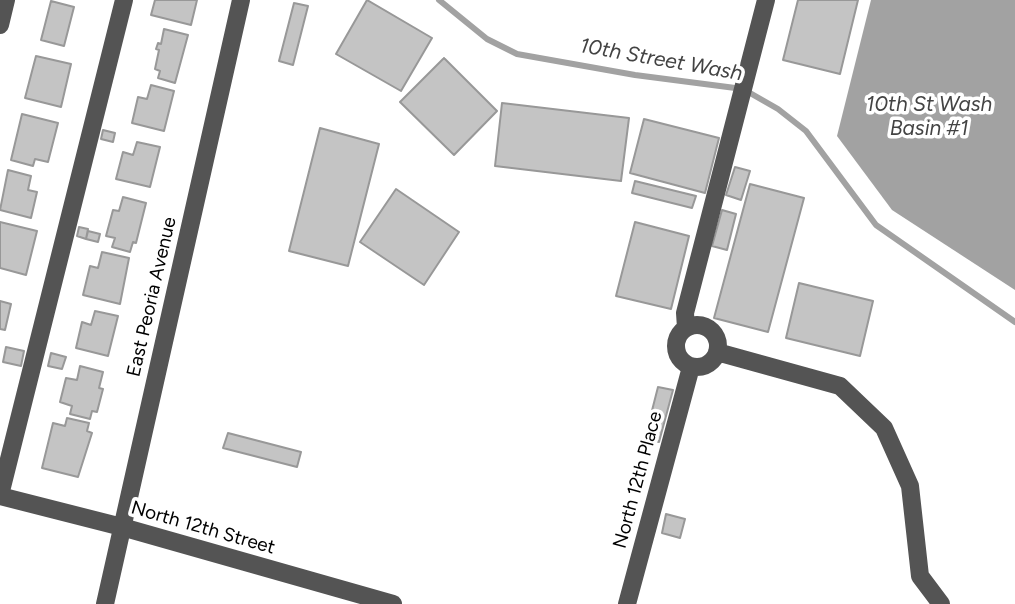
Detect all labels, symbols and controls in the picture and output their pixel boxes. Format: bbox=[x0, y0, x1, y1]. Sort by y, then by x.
water label: 10th Street Wash bbox=[578, 33, 744, 87]
water label: 10th St Wash Basin #1 bbox=[866, 92, 992, 142]
street label: East Peoria Avenue bbox=[123, 215, 181, 379]
street label: North 12th Place bbox=[609, 409, 667, 551]
street label: North 12th Street bbox=[128, 497, 278, 559]

